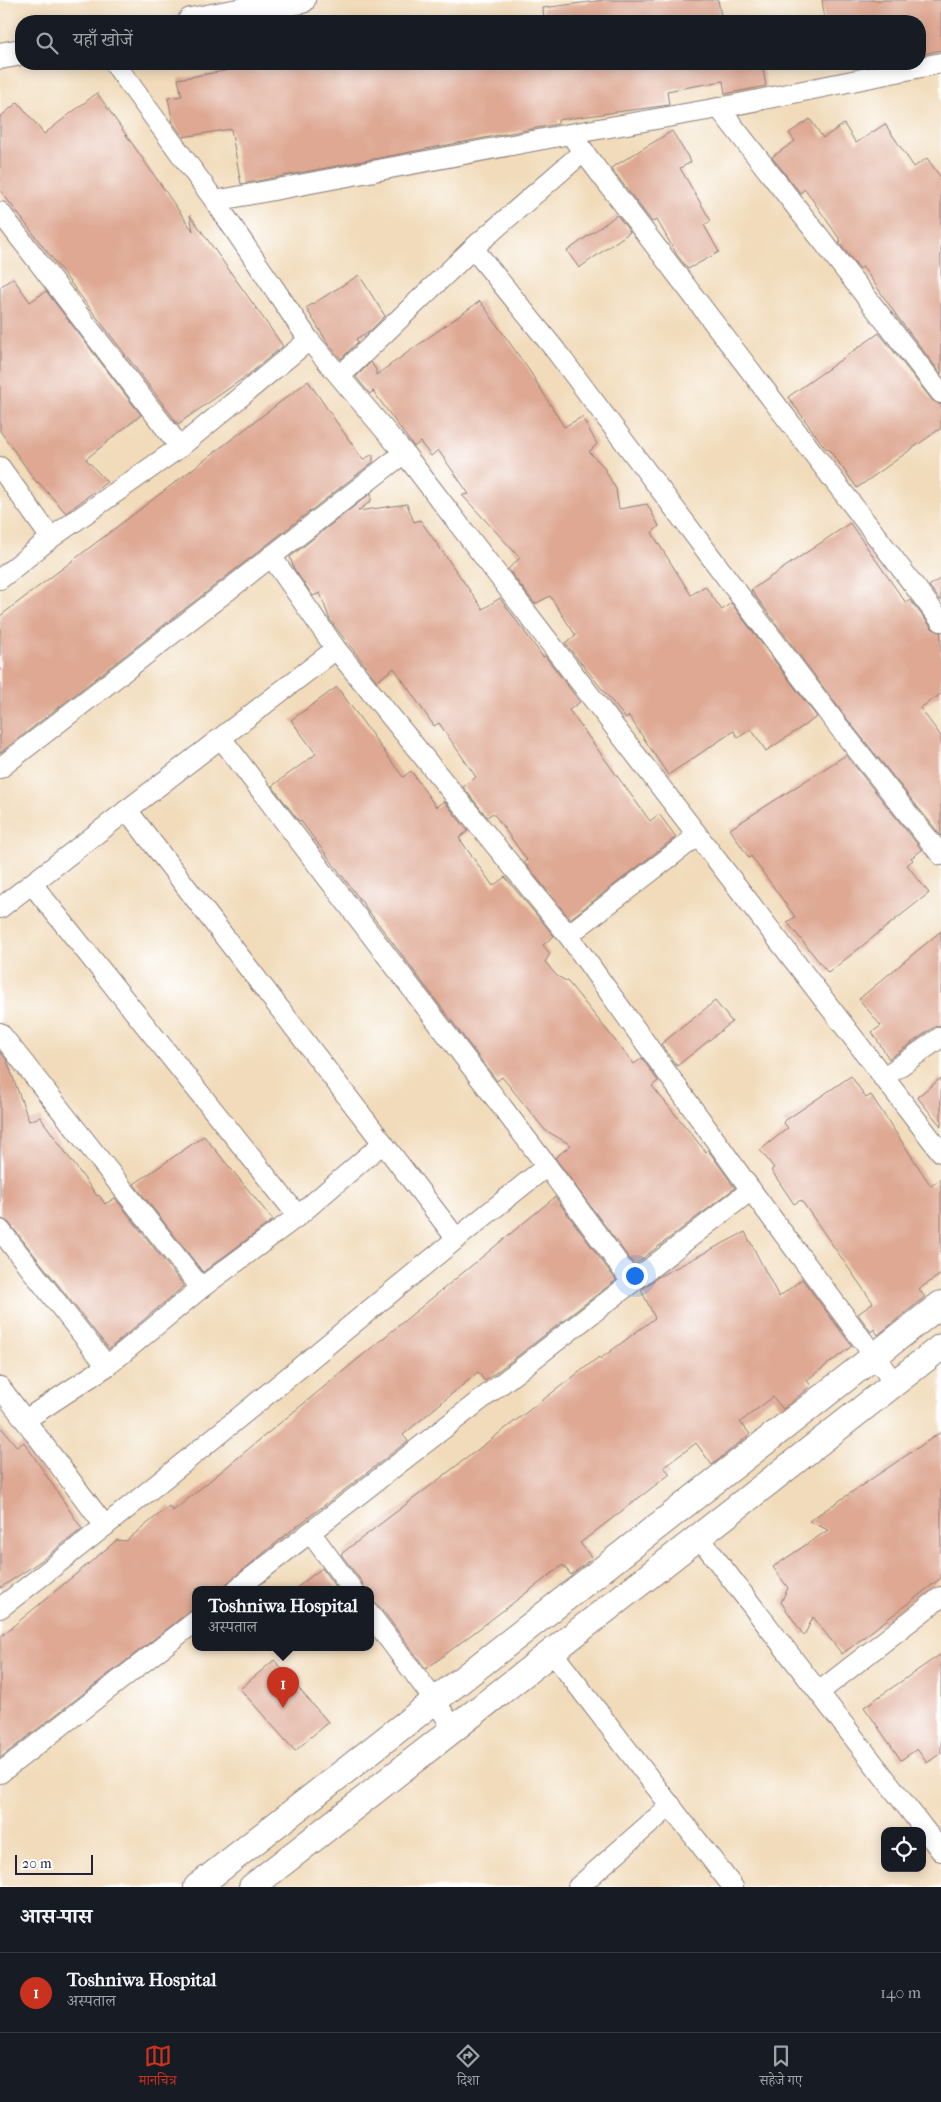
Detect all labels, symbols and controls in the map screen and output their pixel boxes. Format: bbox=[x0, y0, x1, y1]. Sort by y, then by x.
search box bbox=[15, 15, 926, 70]
icon: search bbox=[33, 29, 61, 57]
text: यहाँ खोजें bbox=[73, 29, 133, 51]
your location bbox=[622, 1263, 648, 1289]
popup bbox=[192, 1586, 374, 1651]
text: Toshniwa Hospital bbox=[208, 1595, 358, 1617]
text: अस्पताल bbox=[208, 1617, 257, 1636]
pin: 1 bbox=[267, 1667, 299, 1708]
map controls bbox=[881, 1827, 926, 1872]
button: locate bbox=[881, 1827, 926, 1872]
scale bar bbox=[15, 1852, 92, 1875]
text: 20 m bbox=[22, 1855, 52, 1872]
text: आस-पास bbox=[20, 1904, 92, 1928]
text: Toshniwa Hospital bbox=[67, 1969, 216, 1991]
text: 1 bbox=[33, 1983, 39, 2002]
text: 140 m bbox=[880, 1983, 921, 2002]
text: अस्पताल bbox=[67, 1991, 116, 2010]
tab: मानचित्र bbox=[139, 2042, 177, 2094]
tab: दिशा bbox=[454, 2042, 482, 2094]
tab: सहेजे गए bbox=[759, 2042, 802, 2094]

